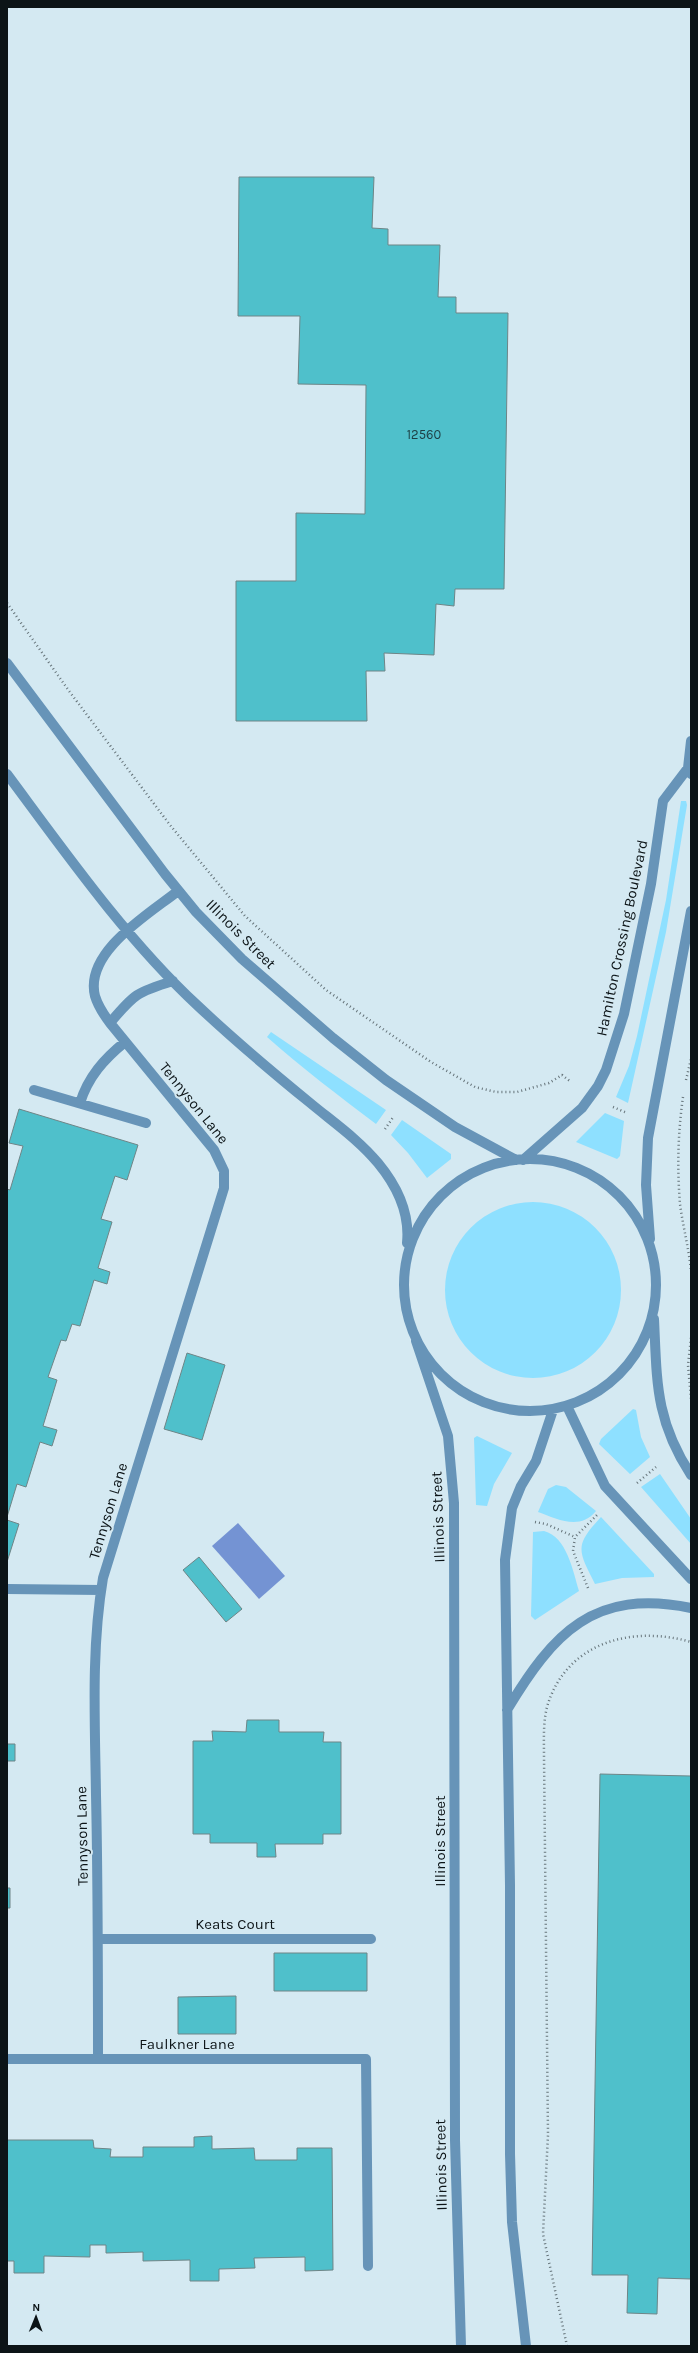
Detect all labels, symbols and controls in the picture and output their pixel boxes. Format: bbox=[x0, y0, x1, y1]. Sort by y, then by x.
house number: 12560 bbox=[407, 427, 441, 442]
street label: Hamilton Crossing Boulevard bbox=[592, 838, 652, 1038]
street label: Illinois Street bbox=[202, 895, 280, 973]
street label: Tennyson Lane bbox=[156, 1059, 232, 1147]
street label: Tennyson Lane bbox=[85, 1461, 131, 1561]
street label: Illinois Street bbox=[427, 1471, 449, 1563]
street label: Tennyson Lane bbox=[72, 1786, 92, 1886]
street label: Illinois Street bbox=[431, 1795, 449, 1887]
street label: Keats Court bbox=[195, 1915, 275, 1933]
street label: Faulkner Lane bbox=[139, 2035, 235, 2053]
street label: Illinois Street bbox=[431, 2119, 451, 2211]
north arrow bbox=[16, 2297, 56, 2337]
text: N bbox=[32, 2301, 40, 2314]

